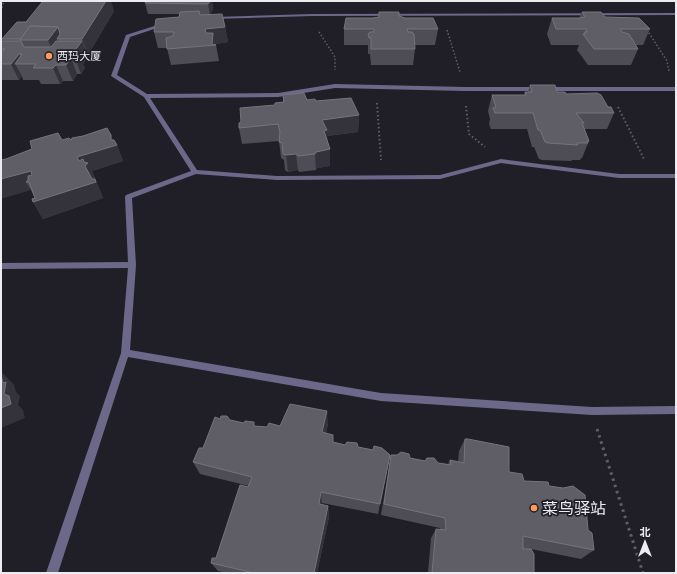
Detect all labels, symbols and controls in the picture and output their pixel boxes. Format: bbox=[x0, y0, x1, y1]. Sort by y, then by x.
place label: 西玛大厦 bbox=[57, 50, 101, 64]
marker: 西玛大厦 bbox=[44, 51, 54, 61]
place label: 菜鸟驿站 bbox=[542, 500, 606, 520]
marker: 菜鸟驿站 bbox=[529, 503, 539, 513]
north arrow bbox=[625, 522, 665, 562]
text: 北 bbox=[640, 526, 651, 540]

